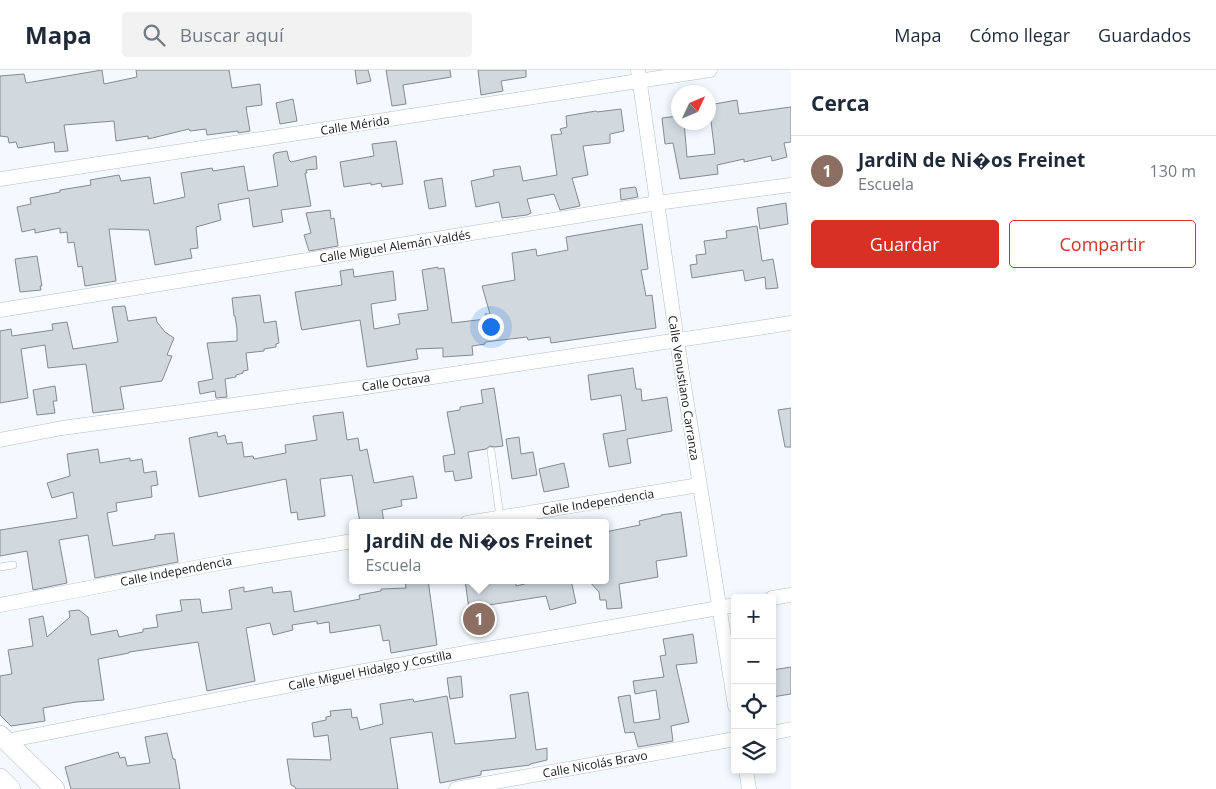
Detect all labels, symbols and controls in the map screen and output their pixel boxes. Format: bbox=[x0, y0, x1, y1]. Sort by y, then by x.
search box bbox=[122, 12, 472, 57]
text: Mapa bbox=[25, 18, 92, 51]
icon: search bbox=[140, 21, 168, 49]
text: Buscar aquí bbox=[180, 22, 284, 48]
text: Mapa bbox=[894, 23, 941, 47]
text: Cómo llegar bbox=[969, 23, 1070, 47]
text: Guardados bbox=[1098, 23, 1191, 47]
north arrow bbox=[671, 85, 716, 130]
text: Cerca bbox=[811, 89, 870, 117]
street label: Calle Mérida bbox=[319, 111, 391, 139]
text: JardiN de Ni�os Freinet bbox=[858, 147, 1085, 173]
text: 1 bbox=[822, 160, 832, 182]
text: 130 m bbox=[1150, 160, 1196, 182]
text: Escuela bbox=[858, 173, 914, 195]
button: Guardar bbox=[811, 220, 999, 268]
button: Compartir bbox=[1009, 220, 1196, 268]
street label: Calle Miguel Alemán Valdés bbox=[318, 226, 472, 266]
your location bbox=[478, 314, 504, 340]
street label: Calle Venustiano Carranza bbox=[664, 314, 704, 462]
street label: Calle Octava bbox=[361, 369, 431, 395]
street label: Calle Independencia bbox=[541, 485, 655, 519]
popup bbox=[349, 519, 609, 584]
text: JardiN de Ni�os Freinet bbox=[365, 528, 593, 554]
street label: Calle Independencia bbox=[119, 552, 233, 590]
text: Escuela bbox=[365, 554, 421, 576]
map controls bbox=[731, 594, 776, 774]
button: + bbox=[731, 594, 776, 639]
pin: 1 bbox=[463, 600, 495, 638]
button: − bbox=[731, 639, 776, 684]
street label: Calle Miguel Hidalgo y Costilla bbox=[287, 646, 453, 694]
button: locate bbox=[731, 684, 776, 729]
button: layers bbox=[731, 729, 776, 774]
street label: Calle Nicolás Bravo bbox=[541, 746, 649, 782]

